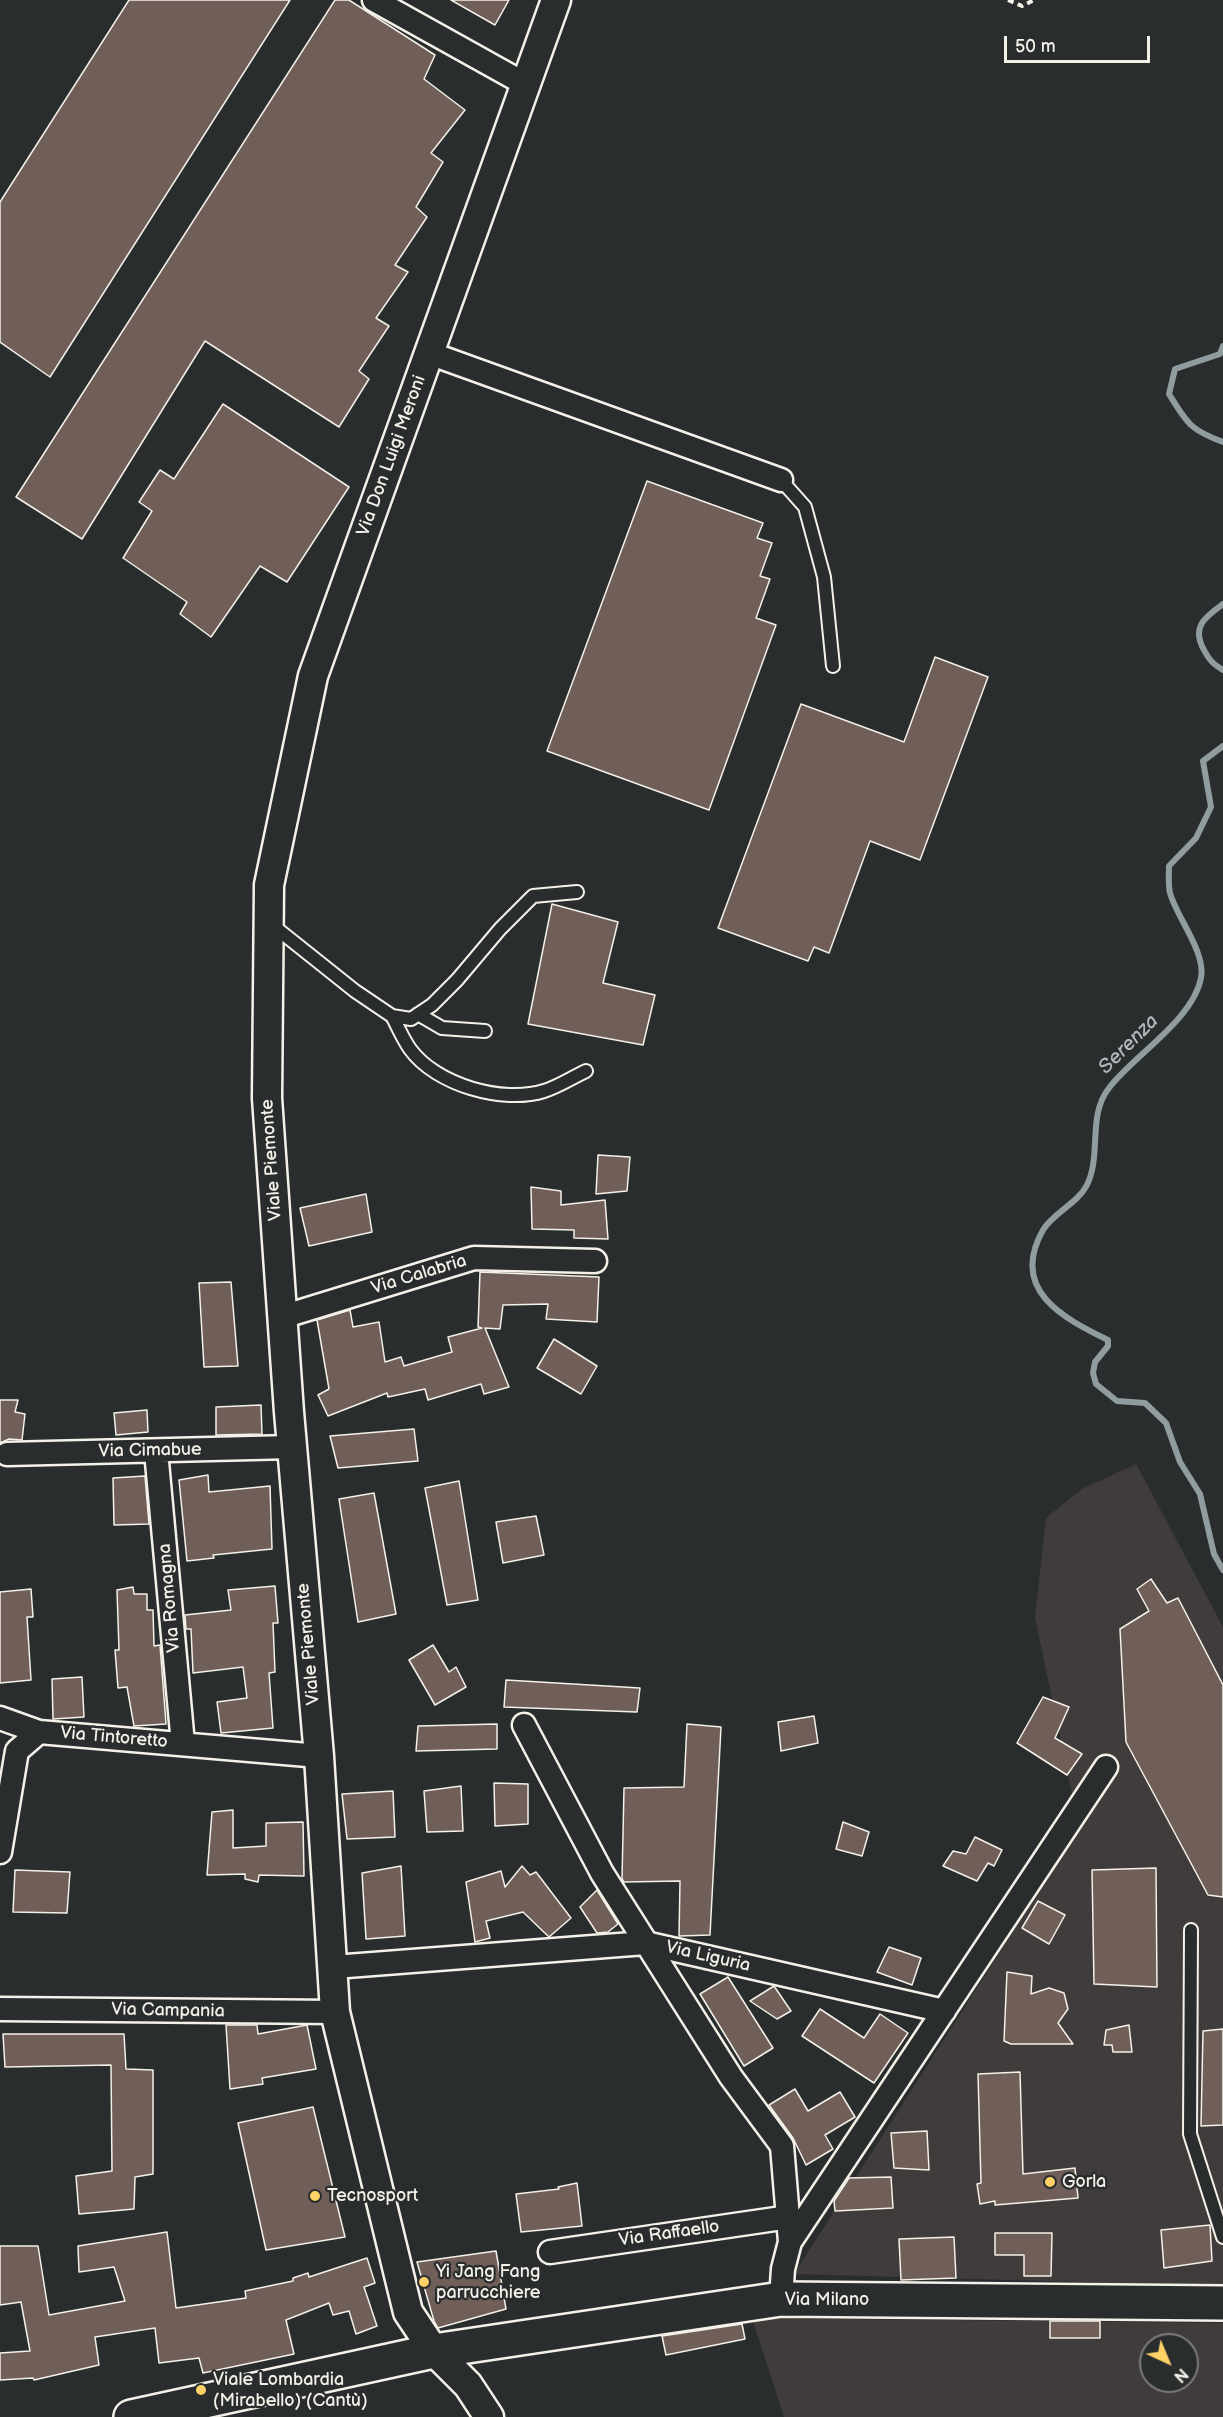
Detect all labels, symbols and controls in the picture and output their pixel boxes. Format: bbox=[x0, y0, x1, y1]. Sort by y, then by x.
scale bar bbox=[1007, 24, 1152, 62]
text: 50 m bbox=[1015, 36, 1056, 57]
street label: Via Don Luigi Meroni bbox=[353, 373, 431, 539]
water label: Serenza bbox=[1094, 1010, 1164, 1080]
street label: Viale Piemonte bbox=[257, 1098, 287, 1222]
street label: Via Calabria bbox=[369, 1250, 469, 1300]
street label: Via Cimabue bbox=[98, 1439, 202, 1463]
street label: Via Romagna bbox=[154, 1543, 186, 1653]
street label: Viale Piemonte bbox=[293, 1582, 325, 1706]
street label: Via Tintoretto bbox=[59, 1723, 169, 1753]
street label: Via Liguria bbox=[664, 1937, 752, 1977]
street label: Via Campania bbox=[111, 1999, 225, 2023]
place label: Gorla bbox=[1062, 2171, 1106, 2193]
marker: Gorla bbox=[1043, 2175, 1057, 2189]
place label: Tecnosport bbox=[327, 2185, 418, 2207]
marker: Tecnosport bbox=[308, 2189, 322, 2203]
street label: Via Raffaello bbox=[617, 2216, 721, 2252]
place label: Yi Jang Fang parrucchiere bbox=[436, 2261, 540, 2304]
marker: Yi Jang Fang parrucchiere bbox=[417, 2275, 431, 2289]
street label: Via Milano bbox=[785, 2289, 869, 2311]
north arrow bbox=[1139, 2333, 1199, 2393]
text: N bbox=[1170, 2364, 1191, 2386]
place label: Viale Lombardia (Mirabello) (Cantù) bbox=[213, 2369, 368, 2412]
marker: Viale Lombardia (Mirabello) (Cantù) bbox=[194, 2383, 208, 2397]

